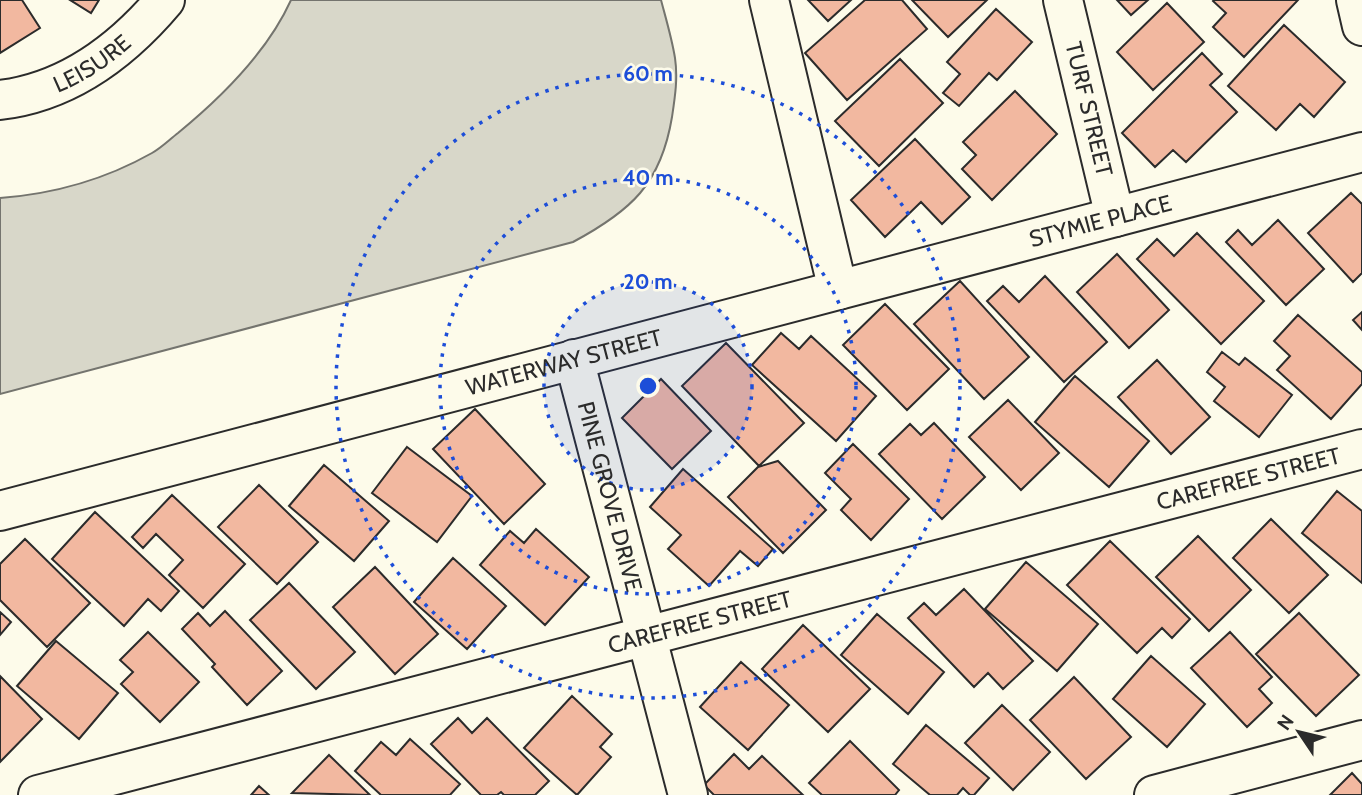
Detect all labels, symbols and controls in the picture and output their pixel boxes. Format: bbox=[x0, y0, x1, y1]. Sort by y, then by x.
street label: LEISURE bbox=[49, 28, 136, 99]
street label: TURF STREET bbox=[1059, 39, 1119, 179]
text: 60 m bbox=[623, 61, 673, 86]
text: 40 m bbox=[623, 165, 673, 190]
street label: STYMIE PLACE bbox=[1026, 189, 1175, 253]
text: 20 m bbox=[624, 269, 672, 294]
street label: WATERWAY STREET bbox=[463, 323, 665, 402]
centre of rings bbox=[636, 374, 660, 398]
street label: PINE GROVE DRIVE bbox=[572, 398, 648, 594]
street label: CAREFREE STREET bbox=[1153, 441, 1343, 516]
street label: CAREFREE STREET bbox=[605, 585, 795, 659]
north arrow bbox=[1264, 697, 1334, 767]
text: N bbox=[1272, 710, 1299, 735]

